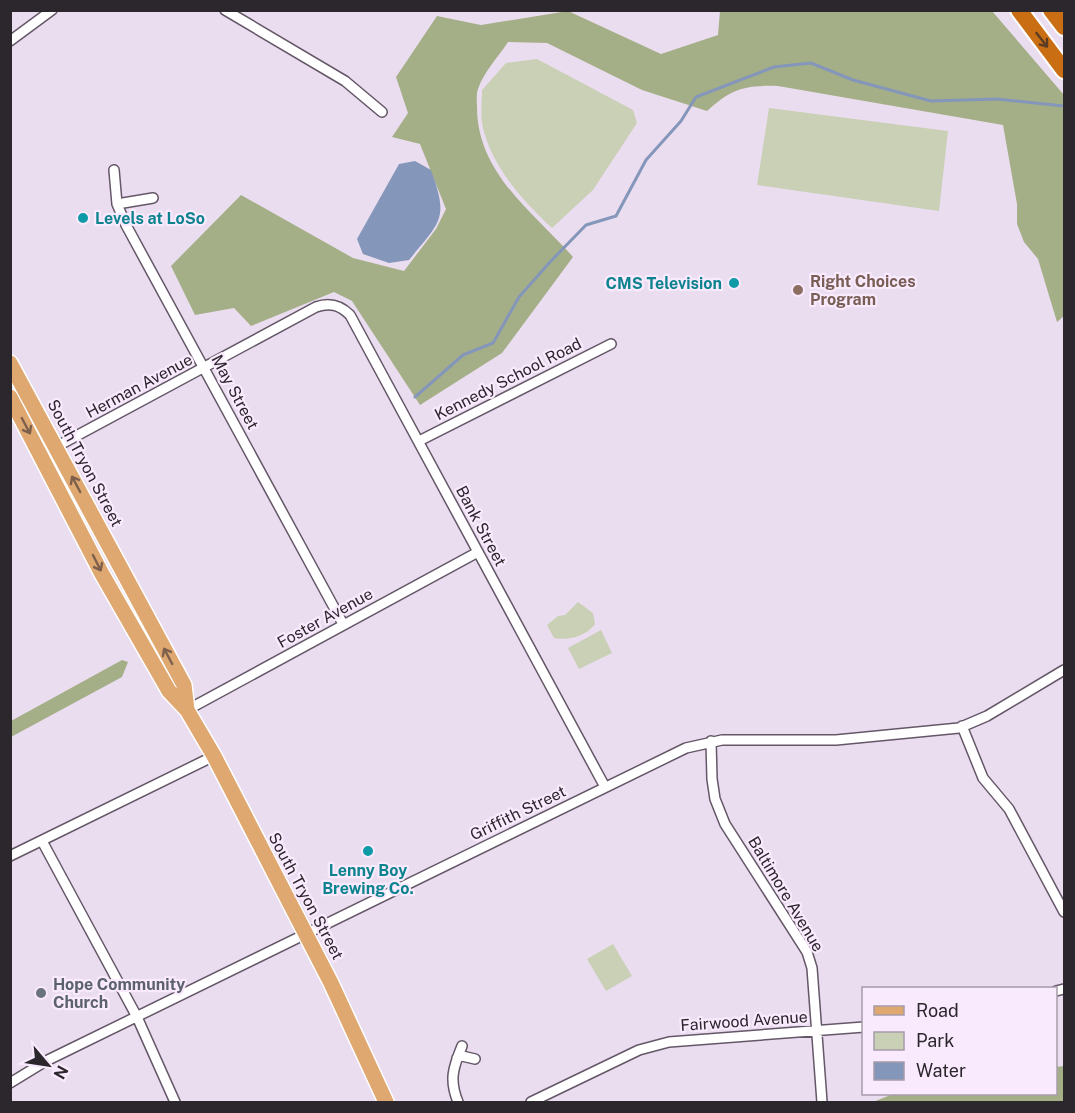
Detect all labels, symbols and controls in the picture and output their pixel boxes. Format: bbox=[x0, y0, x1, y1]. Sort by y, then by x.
one-way arrow bbox=[1035, 32, 1048, 48]
place label: Levels at LoSo bbox=[95, 209, 205, 228]
marker: Levels at LoSo bbox=[76, 211, 90, 225]
place label: Right Choices Program bbox=[810, 272, 916, 309]
place label: CMS Television bbox=[606, 274, 722, 293]
marker: CMS Television bbox=[727, 276, 741, 290]
marker: Right Choices Program bbox=[791, 283, 805, 297]
street label: Kennedy School Road bbox=[431, 334, 585, 424]
street label: Herman Avenue bbox=[82, 350, 196, 422]
street label: May Street bbox=[207, 351, 263, 433]
street label: South Tryon Street bbox=[43, 396, 127, 530]
one-way arrow bbox=[21, 416, 32, 434]
one-way arrow bbox=[70, 476, 82, 493]
street label: Bank Street bbox=[452, 483, 510, 569]
one-way arrow bbox=[91, 553, 103, 571]
street label: Foster Avenue bbox=[274, 584, 376, 652]
one-way arrow bbox=[162, 648, 174, 665]
street label: Griffith Street bbox=[467, 782, 569, 844]
street label: South Tryon Street bbox=[264, 829, 348, 963]
street label: Baltimore Avenue bbox=[744, 833, 828, 955]
marker: Lenny Boy Brewing Co. bbox=[361, 844, 375, 858]
place label: Lenny Boy Brewing Co. bbox=[322, 861, 414, 898]
place label: Hope Community Church bbox=[53, 975, 185, 1012]
marker: Hope Community Church bbox=[34, 986, 48, 1000]
legend bbox=[862, 987, 1057, 1095]
text: Road bbox=[916, 1000, 959, 1021]
street label: Fairwood Avenue bbox=[680, 1007, 808, 1035]
text: Park bbox=[916, 1030, 954, 1051]
north arrow bbox=[18, 1035, 78, 1095]
text: Water bbox=[916, 1060, 966, 1081]
text: N bbox=[49, 1062, 72, 1082]

